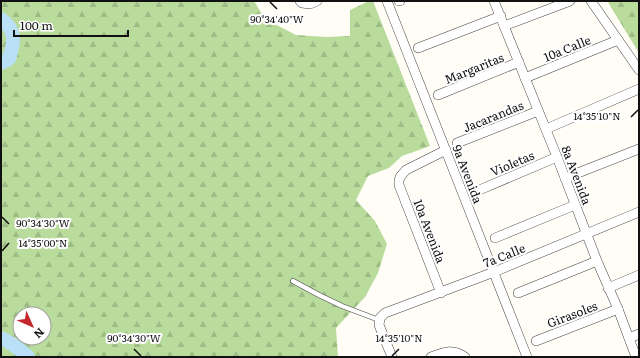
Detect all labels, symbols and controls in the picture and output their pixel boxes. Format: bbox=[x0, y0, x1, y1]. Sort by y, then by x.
text: 90°34'40"W bbox=[250, 11, 304, 26]
scale bar bbox=[14, 12, 128, 38]
text: 100 m bbox=[20, 16, 53, 34]
street label: 10a Calle bbox=[541, 30, 593, 66]
street label: Margaritas bbox=[442, 48, 507, 88]
street label: Jacarandas bbox=[460, 95, 527, 136]
text: 14°35'10"N bbox=[573, 108, 621, 123]
street label: 9a Avenida bbox=[449, 142, 488, 206]
street label: 8a Avenida bbox=[558, 143, 597, 208]
street label: Violetas bbox=[487, 146, 537, 180]
street label: 10a Avenida bbox=[410, 196, 451, 266]
text: 90°34'30"W bbox=[16, 215, 70, 230]
text: 14°35'00"N bbox=[19, 235, 67, 250]
street label: 7a Calle bbox=[480, 238, 528, 272]
street label: Girasoles bbox=[544, 296, 600, 332]
north arrow bbox=[12, 306, 52, 346]
text: N bbox=[31, 325, 49, 343]
text: 90°34'30"W bbox=[107, 330, 161, 345]
text: 14°35'10"N bbox=[375, 330, 423, 345]

